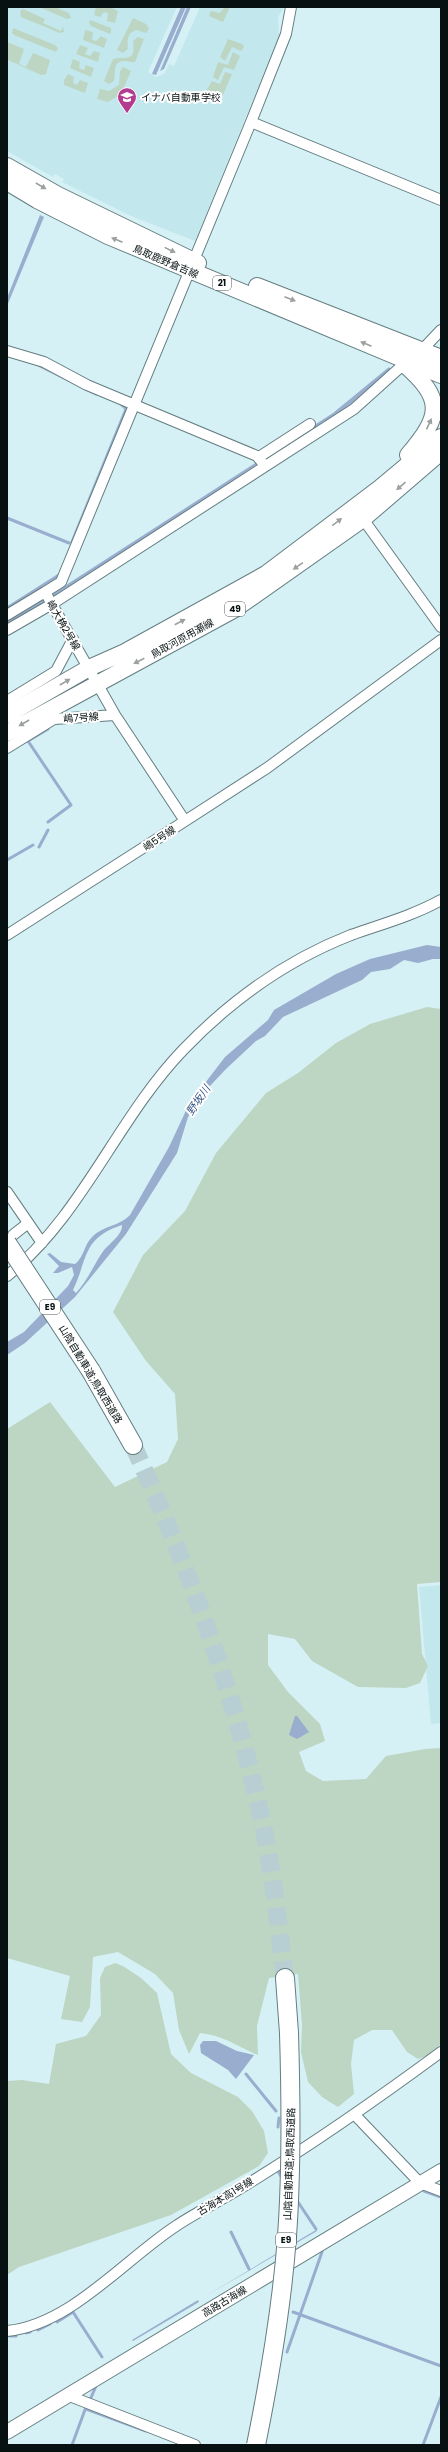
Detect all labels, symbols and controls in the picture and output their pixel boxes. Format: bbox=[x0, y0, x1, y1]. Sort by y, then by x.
school or university icon: イナバ自動車学校 bbox=[116, 86, 138, 114]
place label: イナバ自動車学校 bbox=[141, 90, 221, 105]
one-way arrow bbox=[35, 182, 47, 189]
one-way arrow bbox=[111, 236, 123, 243]
street label: 鳥取鹿野倉吉線 bbox=[131, 241, 201, 282]
one-way arrow bbox=[164, 247, 176, 253]
road number: 21 bbox=[213, 276, 231, 290]
one-way arrow bbox=[285, 296, 297, 302]
one-way arrow bbox=[359, 341, 371, 347]
one-way arrow bbox=[426, 419, 432, 430]
one-way arrow bbox=[396, 482, 406, 491]
one-way arrow bbox=[331, 518, 342, 526]
one-way arrow bbox=[293, 562, 304, 570]
street label: 嶋大桷2号線 bbox=[43, 597, 84, 653]
road number: 49 bbox=[225, 602, 245, 616]
street label: 鳥取河原用瀬線 bbox=[148, 615, 216, 662]
one-way arrow bbox=[175, 619, 186, 626]
one-way arrow bbox=[133, 658, 145, 664]
one-way arrow bbox=[59, 678, 71, 685]
street label: 嶋7号線 bbox=[63, 709, 99, 726]
one-way arrow bbox=[19, 720, 30, 726]
street label: 嶋5号線 bbox=[140, 822, 179, 855]
water label: 野坂川 bbox=[182, 1081, 214, 1118]
road number: E9 bbox=[40, 1300, 60, 1314]
street label: 山陰自動車道;鳥取西道路 bbox=[55, 1322, 126, 1426]
street label: 山陰自動車道;鳥取西道路 bbox=[280, 2107, 299, 2221]
street label: 古海本高1号線 bbox=[194, 2174, 256, 2219]
road number: E9 bbox=[276, 2233, 296, 2247]
street label: 高路古海線 bbox=[199, 2282, 250, 2321]

